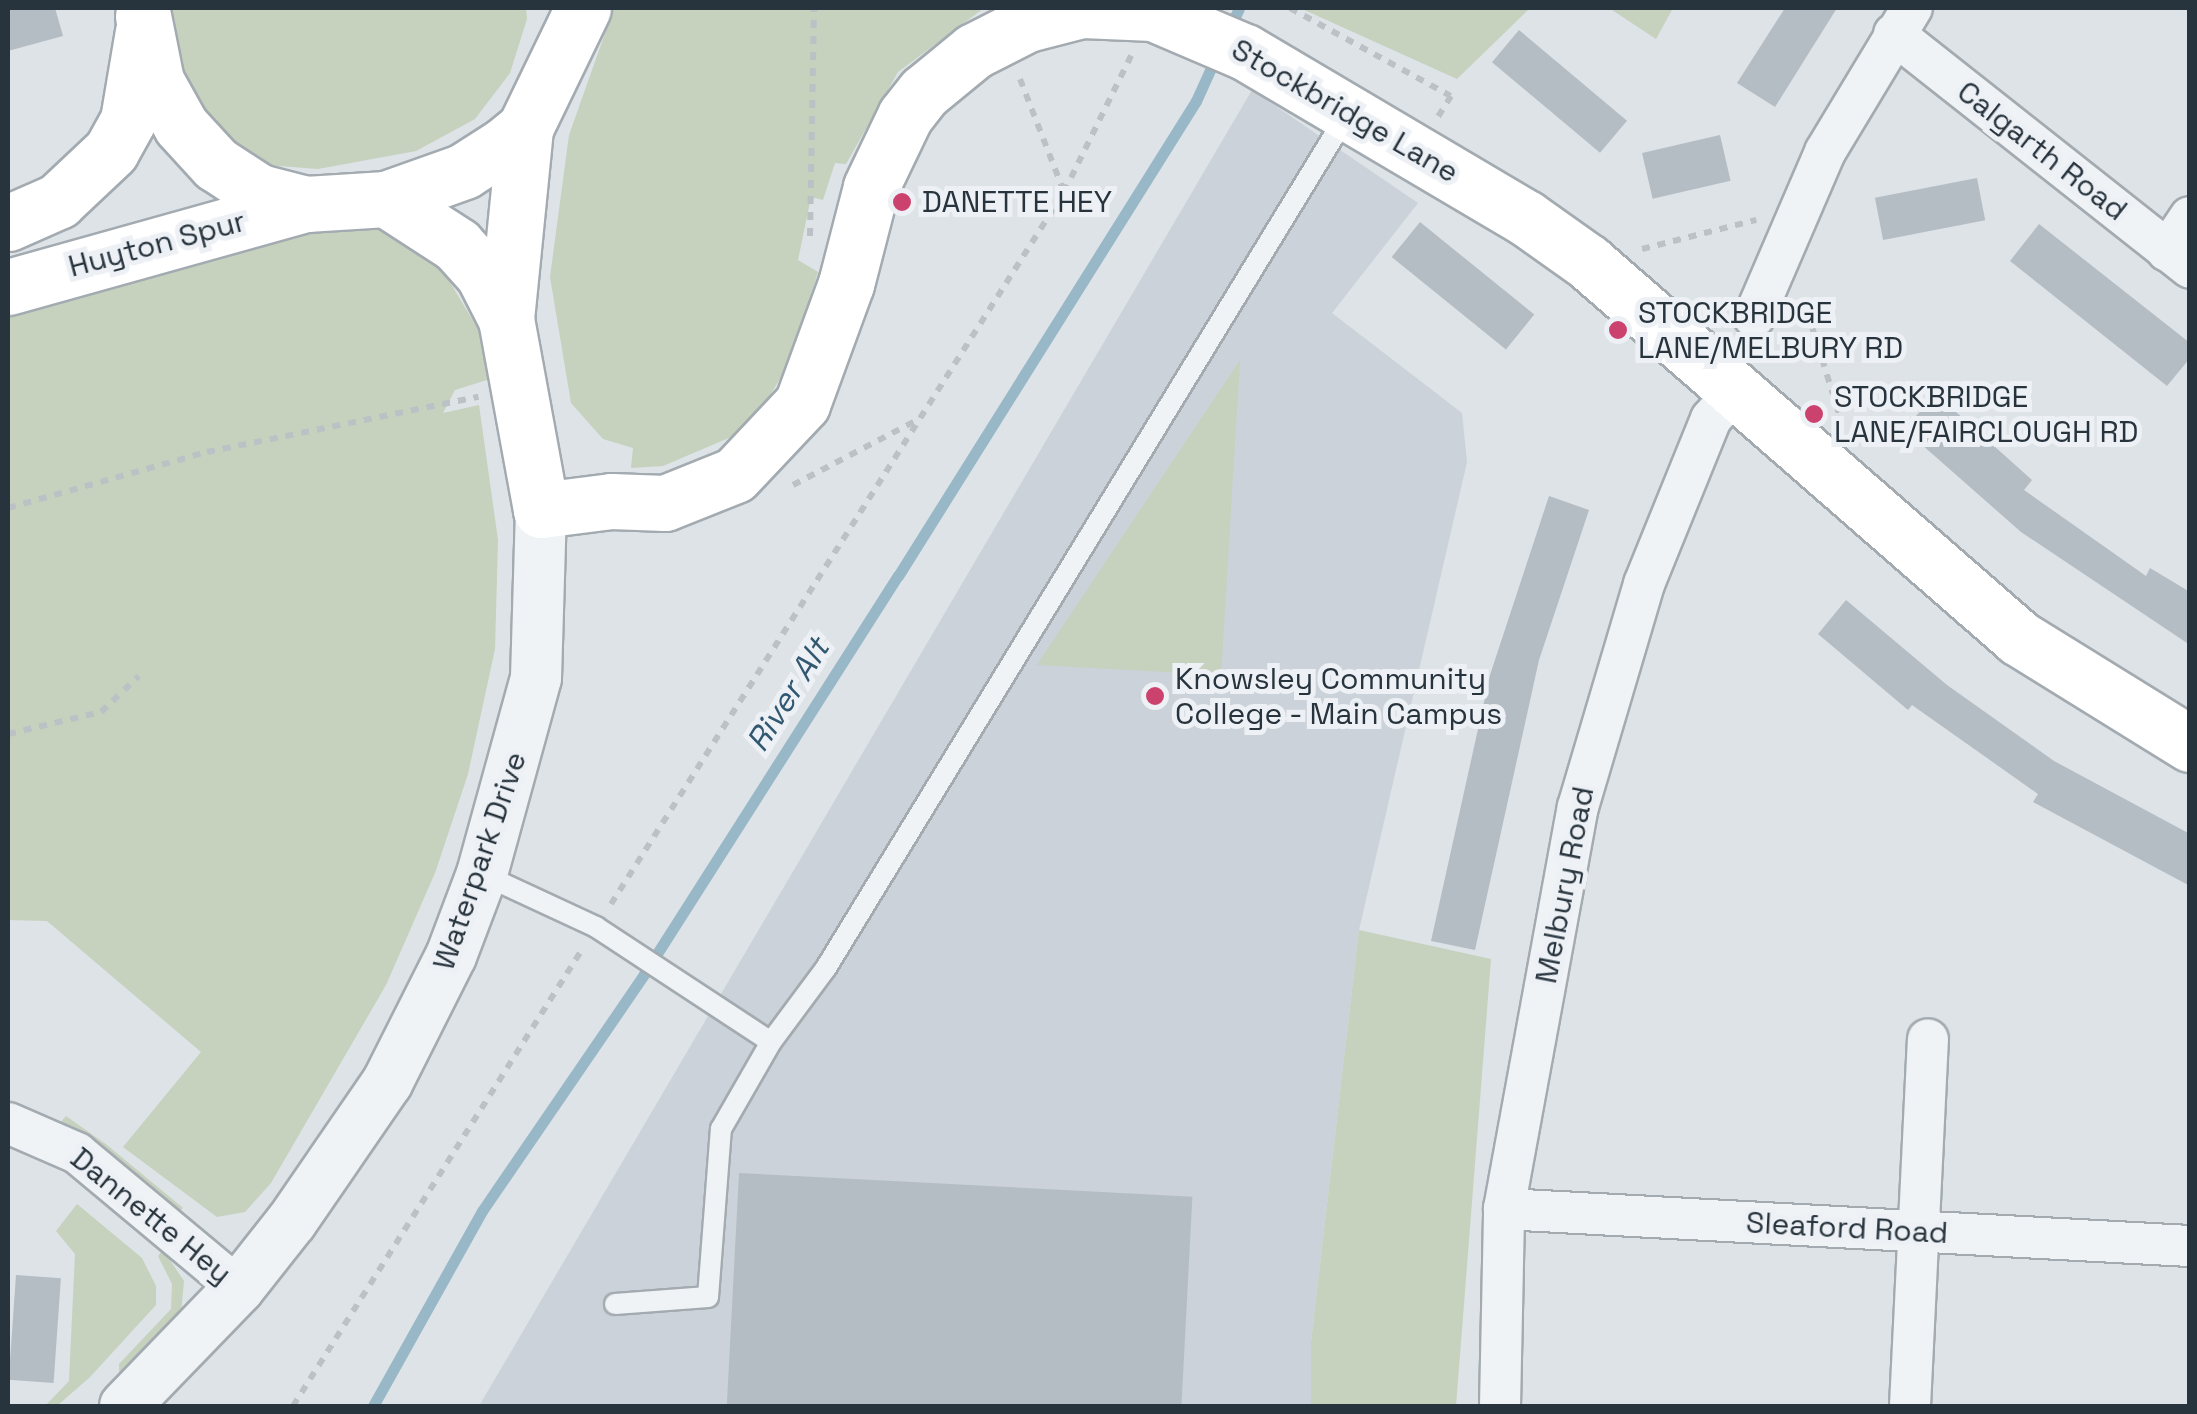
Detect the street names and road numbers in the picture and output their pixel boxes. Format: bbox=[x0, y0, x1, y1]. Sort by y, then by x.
street label: Stockbridge Lane bbox=[1225, 31, 1465, 191]
street label: Calgarth Road bbox=[1950, 74, 2134, 228]
street label: Huyton Spur bbox=[65, 203, 249, 285]
street label: Waterpark Drive bbox=[426, 747, 534, 975]
street label: Melbury Road bbox=[1528, 784, 1602, 986]
street label: Dannette Hey bbox=[63, 1140, 239, 1292]
street label: Sleaford Road bbox=[1745, 1205, 1949, 1251]

